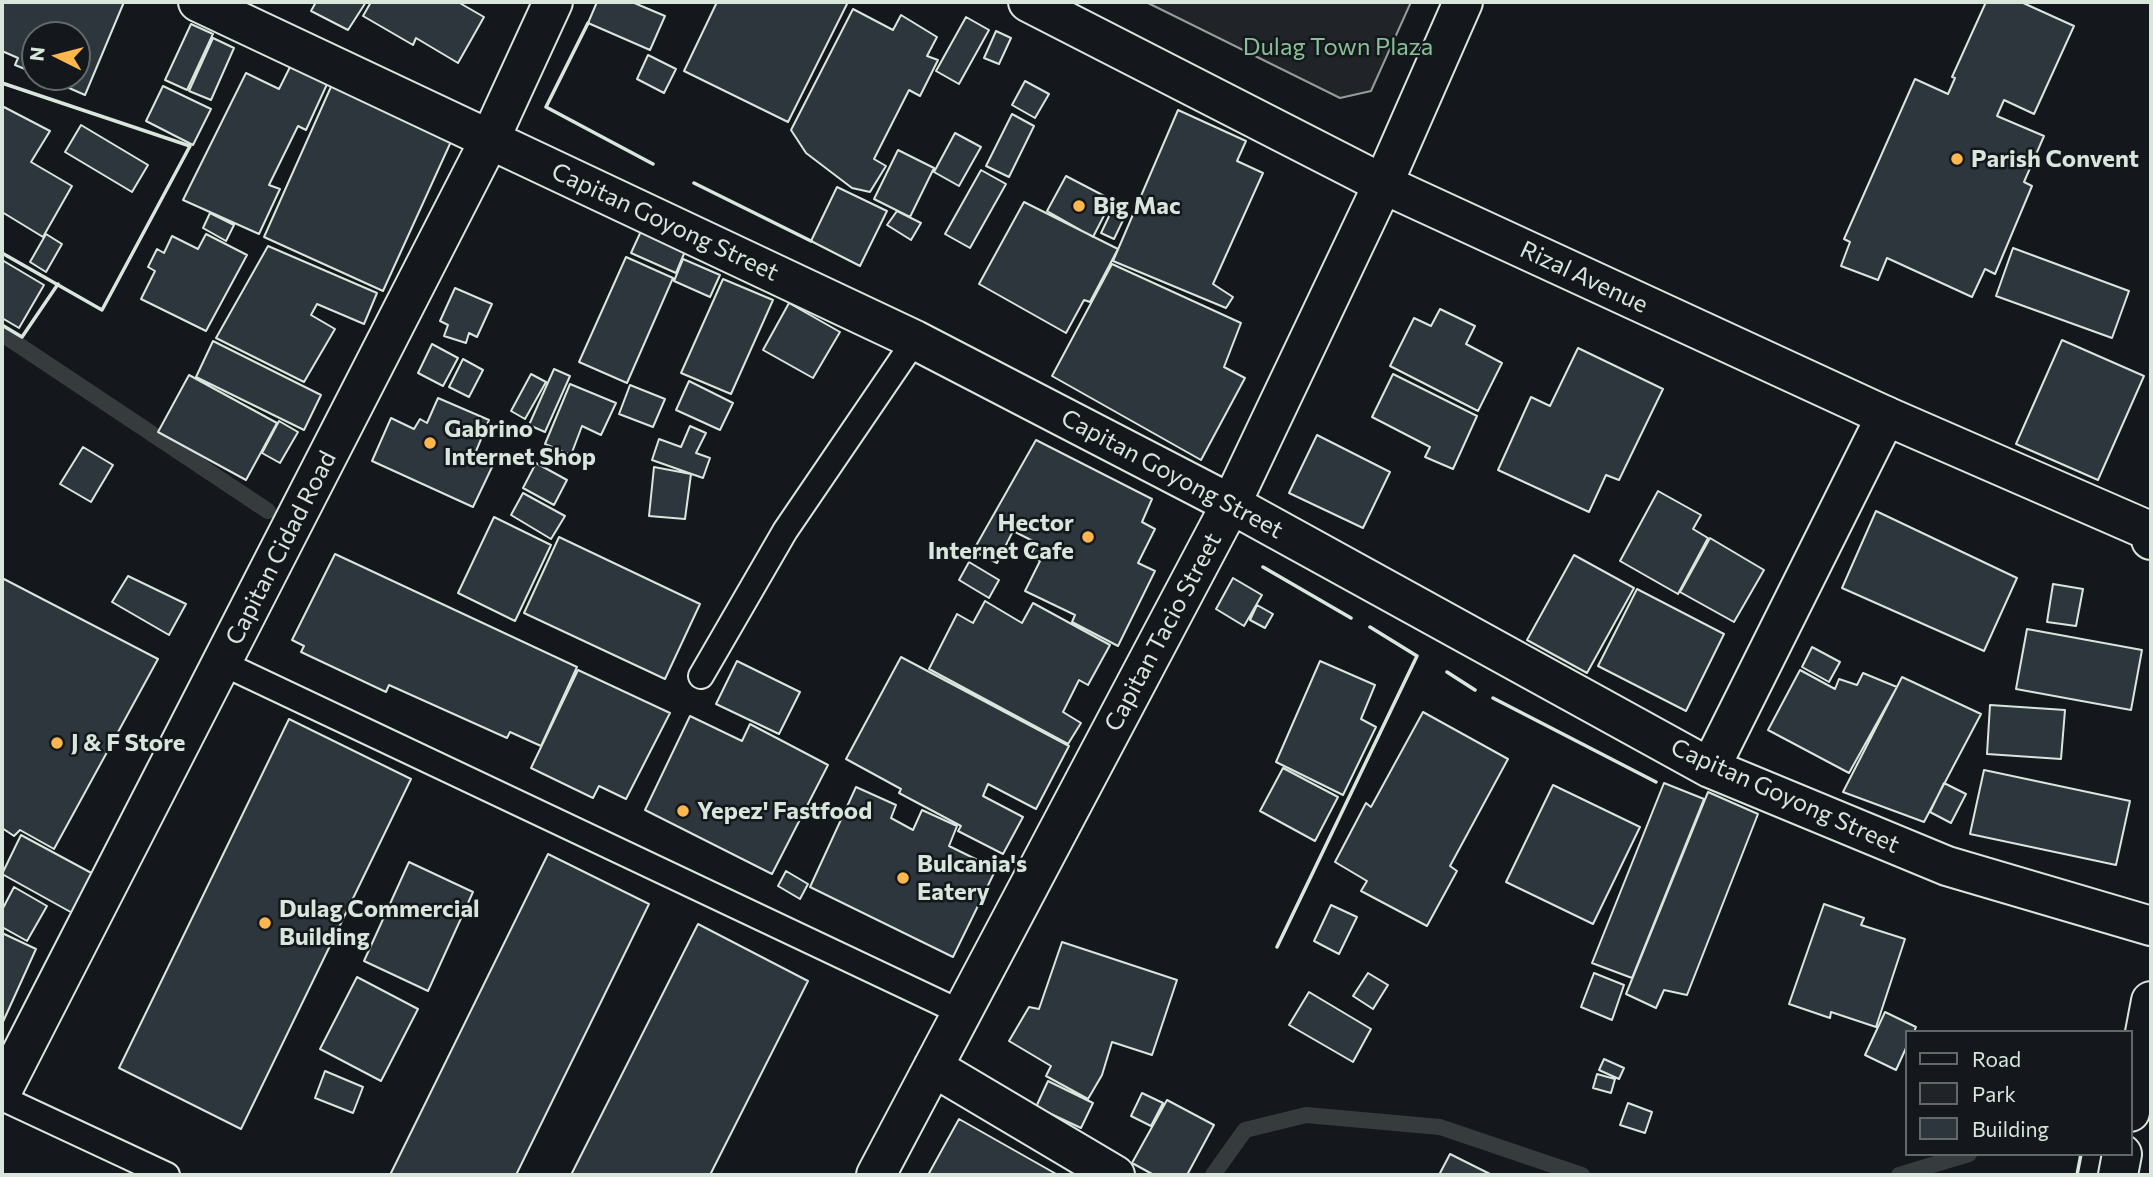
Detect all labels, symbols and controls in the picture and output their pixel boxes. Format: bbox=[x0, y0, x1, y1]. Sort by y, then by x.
north arrow bbox=[21, 21, 91, 91]
park label: Dulag Town Plaza bbox=[1243, 33, 1433, 61]
text: N bbox=[24, 46, 49, 62]
place label: Parish Convent bbox=[1971, 145, 2139, 173]
marker: Parish Convent bbox=[1949, 151, 1965, 167]
street label: Capitan Goyong Street bbox=[547, 157, 783, 287]
place label: Big Mac bbox=[1093, 192, 1181, 220]
marker: Big Mac bbox=[1071, 198, 1087, 214]
street label: Rizal Avenue bbox=[1516, 235, 1652, 319]
street label: Capitan Goyong Street bbox=[1056, 403, 1288, 545]
place label: Gabrino Internet Shop bbox=[444, 415, 596, 471]
marker: Gabrino Internet Shop bbox=[422, 435, 438, 451]
street label: Capitan Cidad Road bbox=[220, 446, 342, 650]
place label: Hector Internet Cafe bbox=[928, 509, 1074, 565]
street label: Capitan Tacio Street bbox=[1098, 528, 1228, 736]
marker: Hector Internet Cafe bbox=[1080, 529, 1096, 545]
place label: J & F Store bbox=[71, 729, 185, 757]
street label: Capitan Goyong Street bbox=[1666, 733, 1904, 859]
marker: J & F Store bbox=[49, 735, 65, 751]
place label: Yepez' Fastfood bbox=[697, 797, 872, 825]
marker: Yepez' Fastfood bbox=[675, 803, 691, 819]
place label: Bulcania's Eatery bbox=[917, 850, 1027, 906]
marker: Bulcania's Eatery bbox=[895, 870, 911, 886]
place label: Dulag Commercial Building bbox=[279, 895, 480, 951]
marker: Dulag Commercial Building bbox=[257, 915, 273, 931]
legend bbox=[1904, 1030, 2132, 1156]
text: Road bbox=[1972, 1046, 2021, 1071]
text: Park bbox=[1972, 1081, 2016, 1106]
text: Building bbox=[1972, 1116, 2049, 1141]

